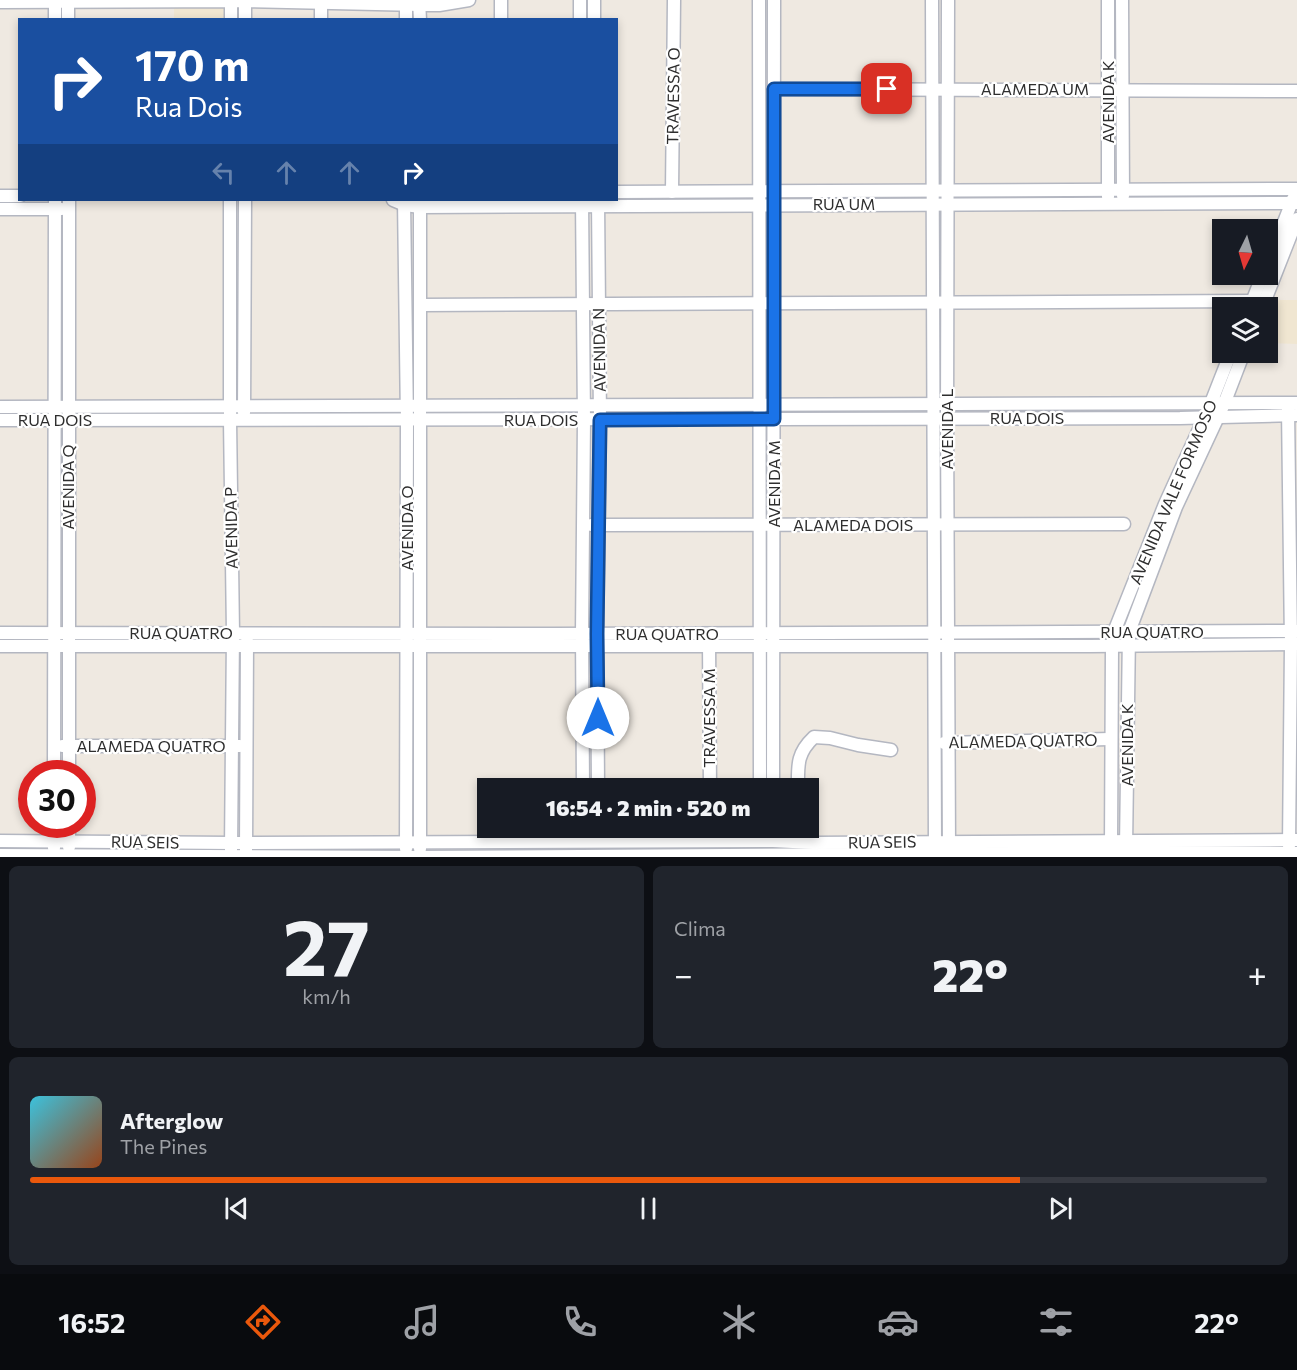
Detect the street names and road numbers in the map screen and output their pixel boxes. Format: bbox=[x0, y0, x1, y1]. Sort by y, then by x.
street label: TRAVESSA O bbox=[662, 47, 683, 145]
street label: AVENIDA K bbox=[1098, 60, 1117, 144]
street label: ALAMEDA UM bbox=[981, 79, 1089, 98]
street label: RUA UM bbox=[813, 194, 875, 213]
street label: AVENIDA N bbox=[588, 308, 609, 392]
street label: AVENIDA L bbox=[937, 388, 956, 470]
street label: AVENIDA VALE FORMOSO bbox=[1125, 397, 1220, 587]
street label: RUA DOIS bbox=[990, 408, 1064, 427]
street label: RUA DOIS bbox=[18, 410, 92, 429]
street label: RUA DOIS bbox=[504, 410, 578, 429]
street label: AVENIDA M bbox=[764, 440, 783, 528]
street label: AVENIDA Q bbox=[58, 444, 77, 530]
street label: AVENIDA O bbox=[397, 485, 416, 571]
street label: AVENIDA P bbox=[220, 487, 241, 569]
street label: ALAMEDA DOIS bbox=[793, 515, 913, 534]
street label: RUA QUATRO bbox=[1100, 622, 1204, 641]
street label: RUA QUATRO bbox=[129, 623, 233, 642]
street label: RUA QUATRO bbox=[615, 624, 719, 643]
street label: TRAVESSA M bbox=[699, 668, 718, 768]
street label: AVENIDA K bbox=[1117, 703, 1136, 787]
street label: ALAMEDA QUATRO bbox=[948, 730, 1098, 751]
street label: ALAMEDA QUATRO bbox=[76, 736, 226, 755]
street label: RUA SEIS bbox=[111, 831, 179, 852]
street label: RUA SEIS bbox=[848, 831, 916, 852]

